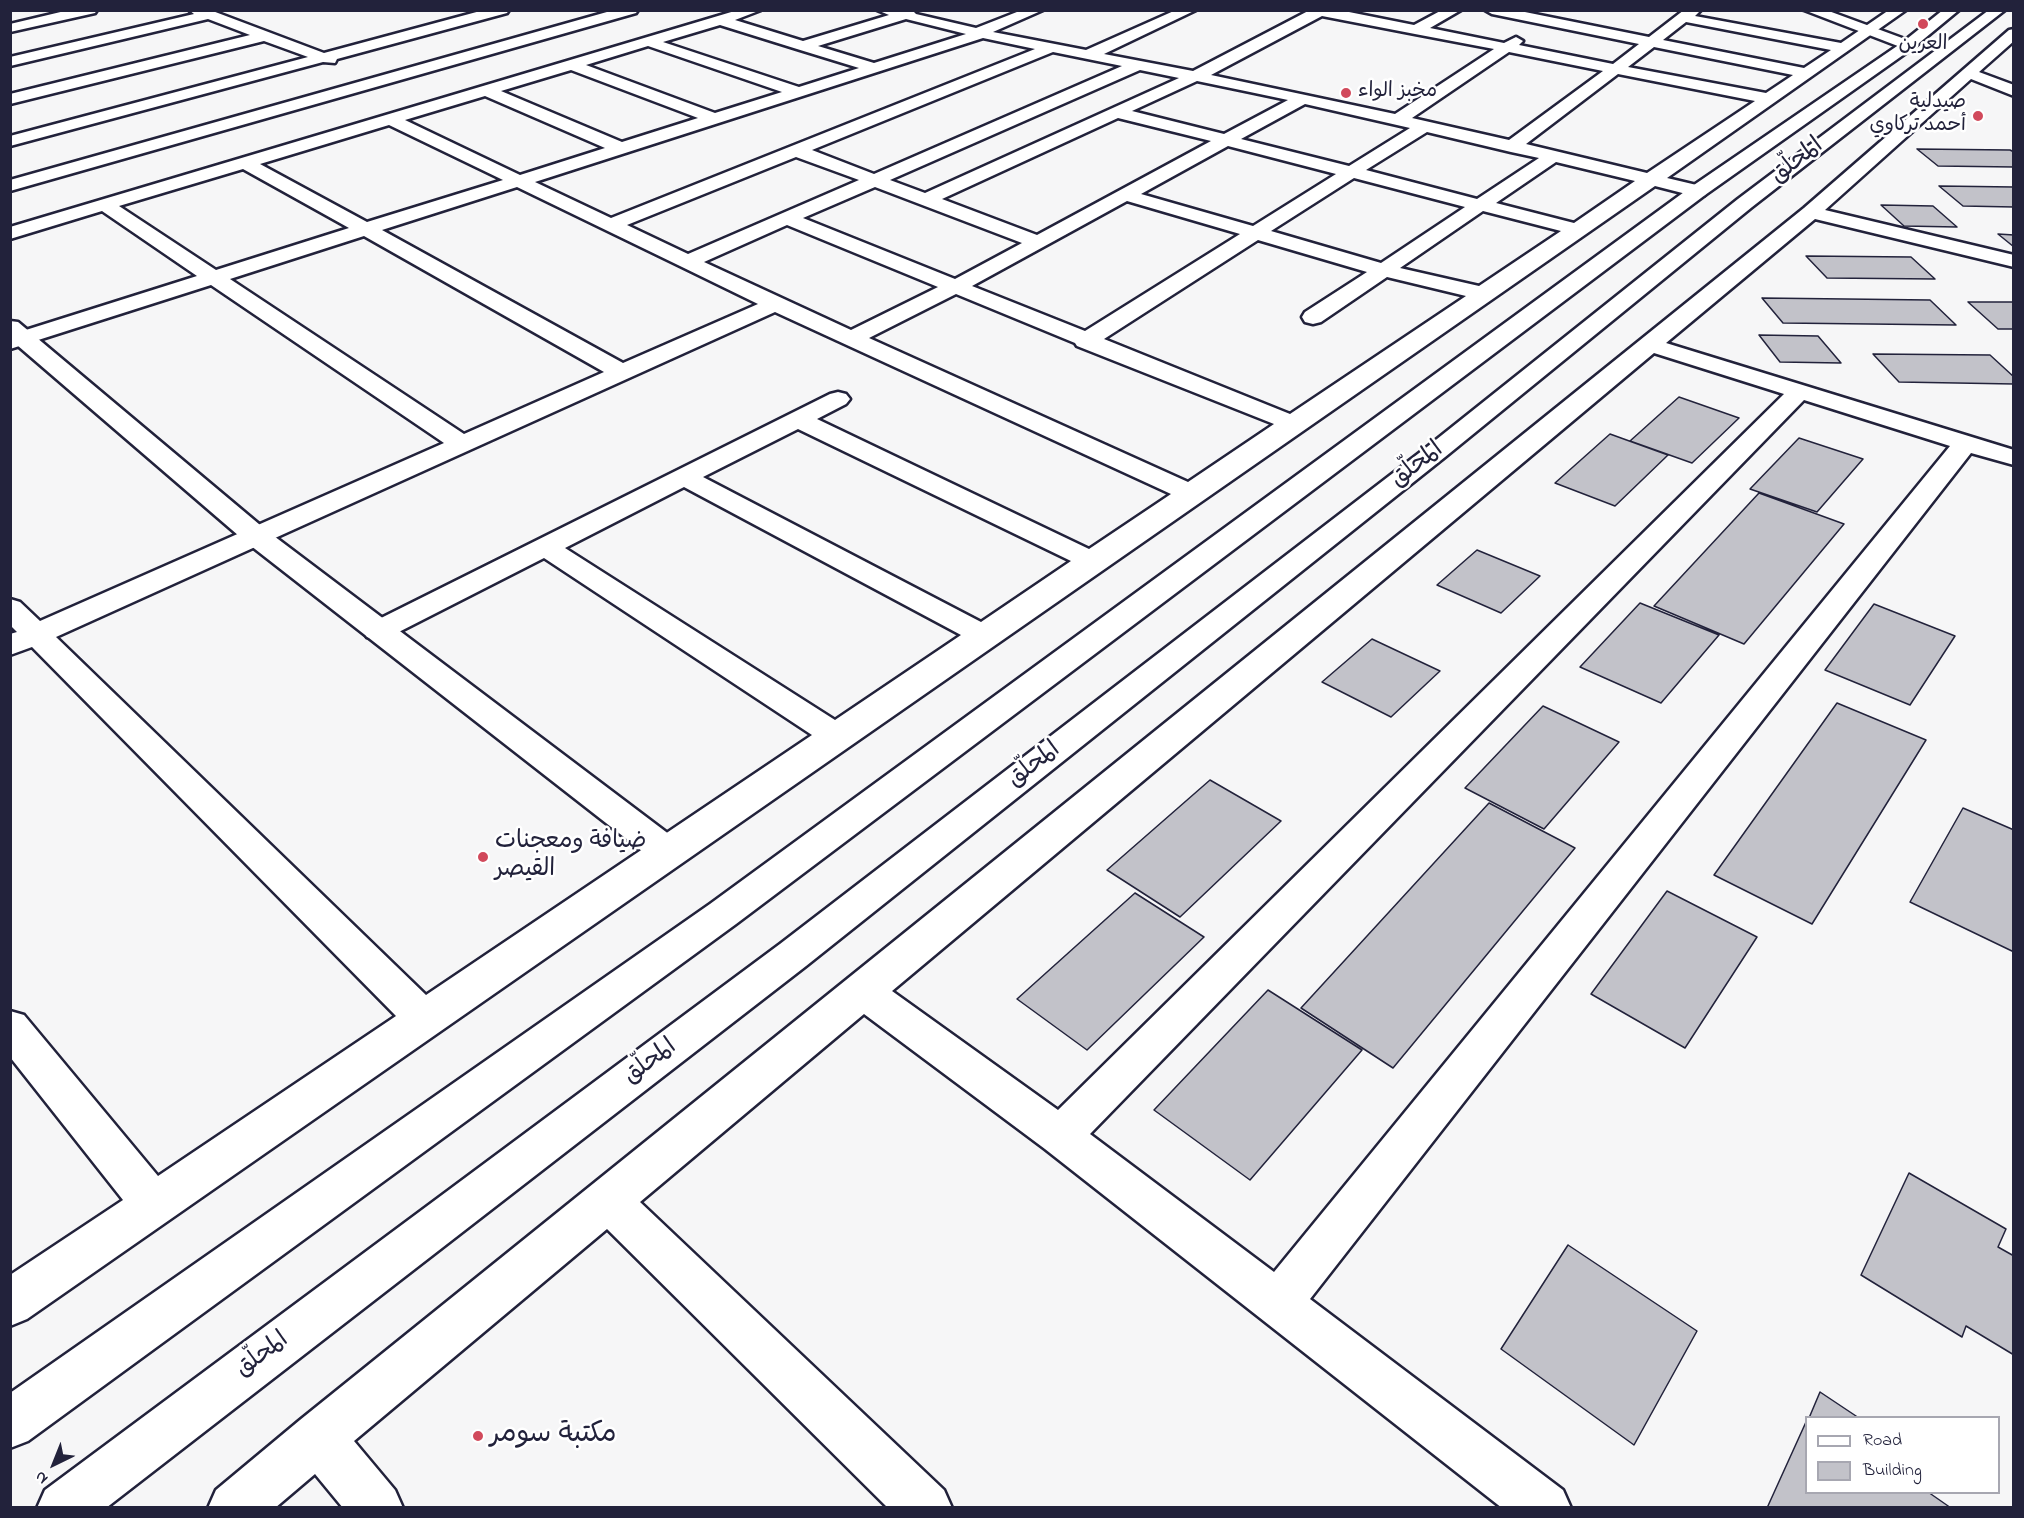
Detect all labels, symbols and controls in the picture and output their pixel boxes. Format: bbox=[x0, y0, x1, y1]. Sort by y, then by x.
marker: العرين bbox=[1916, 17, 1930, 31]
place label: العرين bbox=[1899, 34, 1947, 58]
place label: مخبز الواء bbox=[1358, 81, 1437, 105]
marker: مخبز الواء bbox=[1339, 86, 1353, 100]
place label: صيدلية أحمد تركاوي bbox=[1870, 92, 1966, 139]
marker: صيدلية أحمد تركاوي bbox=[1971, 109, 1985, 123]
street label: المحلّق bbox=[1766, 133, 1830, 191]
street label: المحلّق bbox=[1386, 437, 1450, 495]
street label: المحلّق bbox=[1003, 737, 1067, 795]
place label: ضيافة ومعجنات القيصر bbox=[495, 829, 647, 885]
marker: ضيافة ومعجنات القيصر bbox=[476, 850, 490, 864]
street label: المحلّق bbox=[619, 1034, 683, 1092]
street label: المحلّق bbox=[231, 1327, 295, 1385]
legend bbox=[1805, 1416, 2000, 1494]
place label: مكتبة سومر bbox=[490, 1419, 617, 1453]
text: Road bbox=[1863, 1428, 1902, 1454]
marker: مكتبة سومر bbox=[471, 1429, 485, 1443]
north arrow bbox=[24, 1434, 84, 1494]
text: Building bbox=[1863, 1458, 1922, 1484]
text: N bbox=[30, 1465, 54, 1490]

